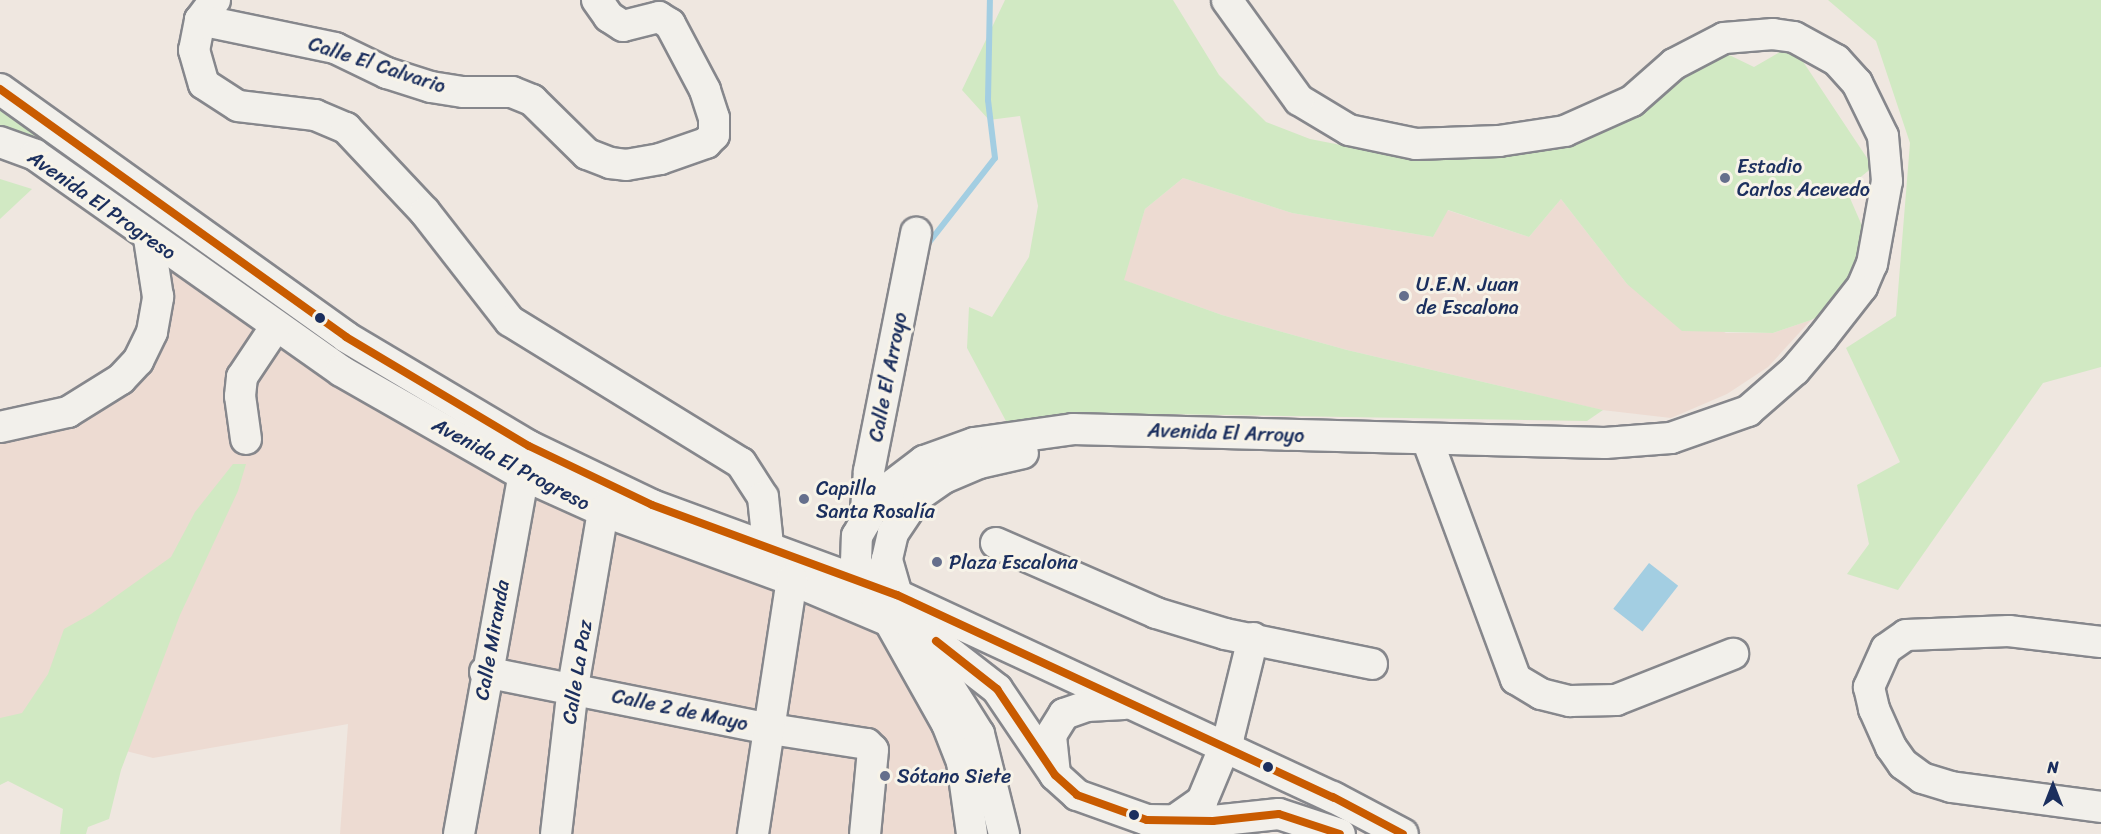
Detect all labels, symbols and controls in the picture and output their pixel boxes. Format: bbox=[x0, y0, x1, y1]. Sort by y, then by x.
street label: Calle El Calvario bbox=[305, 32, 449, 98]
street label: Avenida El Progreso bbox=[23, 145, 181, 265]
place label: Estadio Carlos Acevedo bbox=[1737, 154, 1870, 201]
marker: Estadio Carlos Acevedo bbox=[1718, 171, 1732, 185]
place label: U.E.N. Juan de Escalona bbox=[1416, 272, 1519, 319]
marker: U.E.N. Juan de Escalona bbox=[1397, 289, 1411, 303]
street label: Calle El Arroyo bbox=[864, 310, 912, 444]
unlabelled marker bbox=[314, 312, 326, 324]
street label: Avenida El Progreso bbox=[428, 412, 594, 516]
street label: Avenida El Arroyo bbox=[1147, 418, 1305, 448]
place label: Capilla Santa Rosalía bbox=[816, 476, 936, 523]
marker: Capilla Santa Rosalía bbox=[797, 492, 811, 506]
place label: Plaza Escalona bbox=[949, 550, 1079, 574]
marker: Plaza Escalona bbox=[930, 555, 944, 569]
street label: Calle Miranda bbox=[470, 578, 514, 702]
street label: Calle La Paz bbox=[557, 618, 597, 726]
street label: Calle 2 de Mayo bbox=[609, 684, 751, 736]
text: N bbox=[2047, 753, 2059, 782]
north arrow bbox=[2023, 756, 2083, 816]
unlabelled marker bbox=[1262, 761, 1274, 773]
place label: Sótano Siete bbox=[897, 764, 1011, 788]
marker: Sótano Siete bbox=[878, 769, 892, 783]
unlabelled marker bbox=[1128, 809, 1140, 821]

